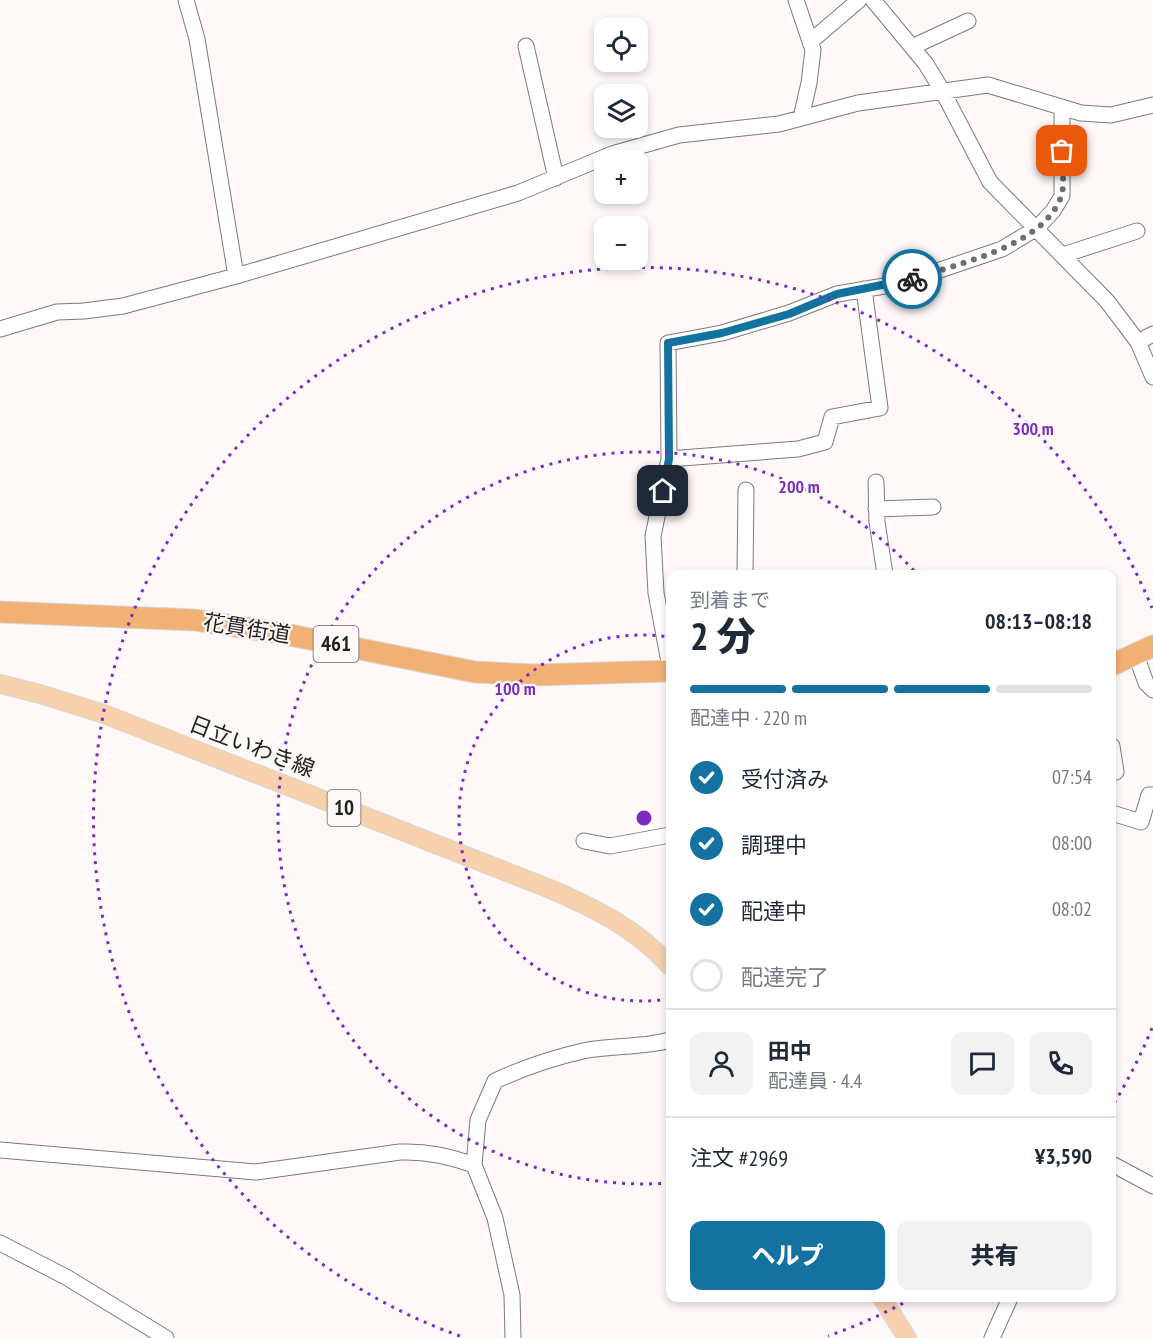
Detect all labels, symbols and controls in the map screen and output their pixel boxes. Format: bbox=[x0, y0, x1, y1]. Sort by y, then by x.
map controls bbox=[594, 18, 648, 270]
button: locate bbox=[594, 18, 648, 72]
button: layers bbox=[594, 84, 648, 138]
pin bbox=[1036, 125, 1087, 176]
icon: bag bbox=[1045, 134, 1078, 167]
button: + bbox=[594, 150, 648, 204]
button: − bbox=[594, 216, 648, 270]
courier bbox=[882, 249, 942, 309]
icon: bike bbox=[896, 263, 929, 296]
text: 300 m bbox=[1012, 417, 1054, 440]
pin bbox=[637, 465, 688, 516]
icon: home bbox=[646, 474, 679, 507]
text: 200 m bbox=[778, 475, 820, 498]
text: 到着まで bbox=[690, 587, 770, 613]
street label: 花貫街道 bbox=[201, 607, 293, 649]
text: 08:13–08:18 bbox=[985, 607, 1092, 635]
text: 2 分 bbox=[690, 610, 756, 661]
road number: 461 bbox=[314, 626, 358, 662]
text: 100 m bbox=[494, 677, 536, 700]
text: 配達中 · 220 m bbox=[690, 705, 807, 731]
street label: 日立いわき線 bbox=[185, 709, 319, 783]
icon: check bbox=[690, 761, 723, 794]
text: 07:54 bbox=[1052, 764, 1092, 790]
text: 受付済み bbox=[741, 765, 829, 793]
road number: 10 bbox=[328, 790, 360, 826]
centre of rings bbox=[634, 808, 654, 828]
icon: check bbox=[690, 827, 723, 860]
text: 08:00 bbox=[1052, 830, 1092, 856]
text: 調理中 bbox=[741, 831, 807, 859]
icon: check bbox=[690, 893, 723, 926]
text: 08:02 bbox=[1052, 896, 1092, 922]
text: 配達中 bbox=[741, 897, 807, 925]
text: 配達完了 bbox=[741, 963, 829, 991]
button: person bbox=[690, 1032, 753, 1095]
button: chat bbox=[951, 1032, 1014, 1095]
button: phone bbox=[1029, 1032, 1092, 1095]
text: 田中 bbox=[768, 1037, 812, 1065]
text: 配達員 · 4.4 bbox=[768, 1068, 862, 1094]
text: ¥3,590 bbox=[1035, 1142, 1092, 1170]
text: 注文 #2969 bbox=[690, 1144, 788, 1172]
button: ヘルプ bbox=[690, 1221, 885, 1290]
button: 共有 bbox=[897, 1221, 1092, 1290]

